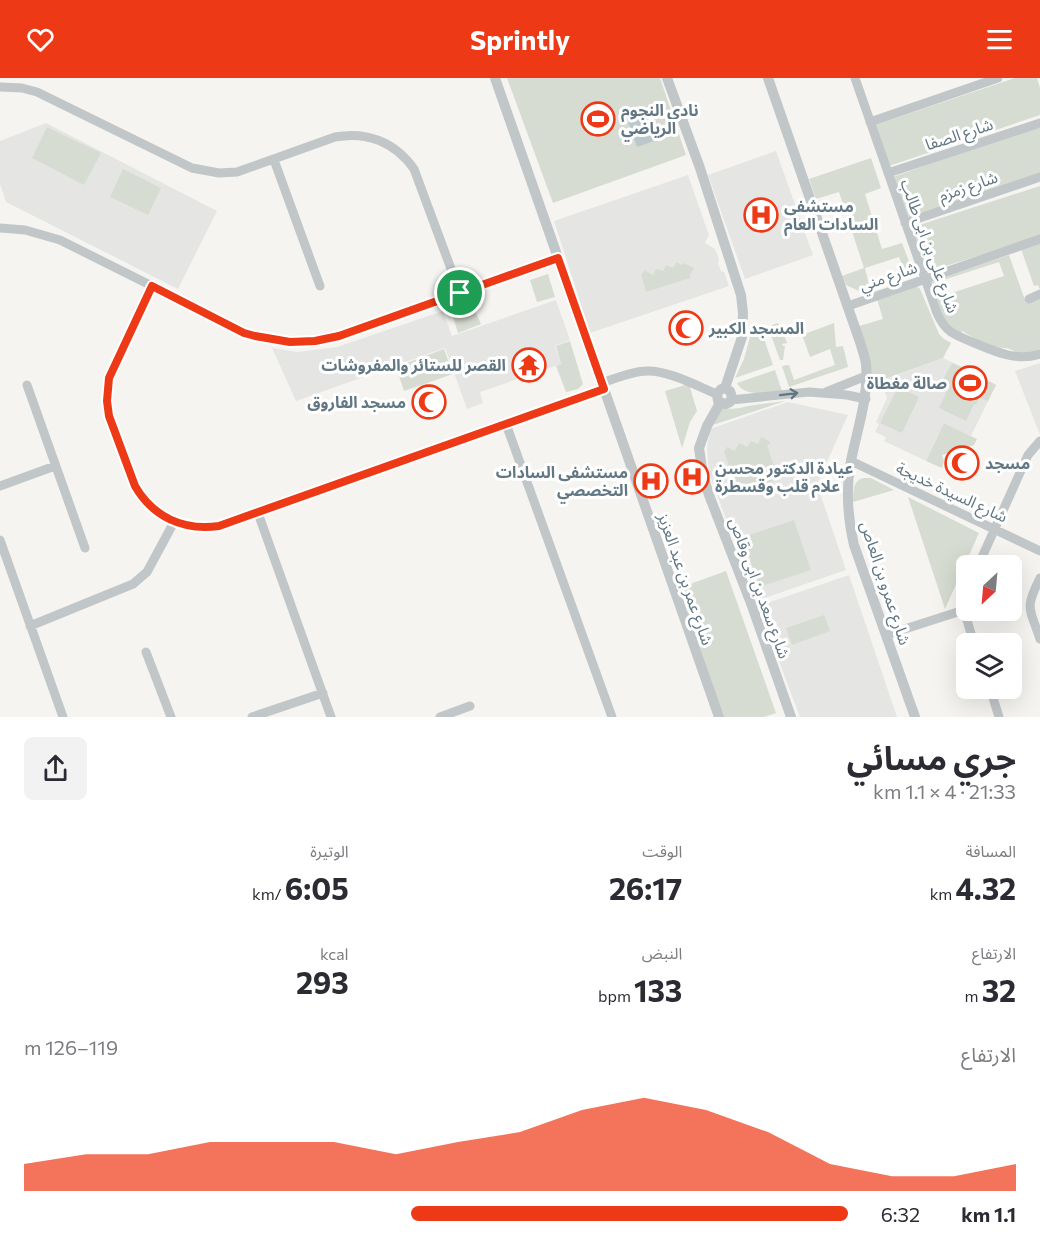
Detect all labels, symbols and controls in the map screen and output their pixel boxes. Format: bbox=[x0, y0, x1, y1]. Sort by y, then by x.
icon: heart bbox=[24, 23, 57, 56]
text: Sprintly bbox=[470, 23, 570, 56]
icon: menu bbox=[983, 23, 1016, 56]
place label: نادي النجوم الرياضي bbox=[621, 100, 699, 142]
sports icon: نادي النجوم الرياضي bbox=[580, 101, 616, 137]
street label: شارع الصفا bbox=[923, 114, 996, 157]
street label: شارع زمزم bbox=[936, 167, 1001, 208]
street label: شارع على بن ابى طالب bbox=[894, 176, 964, 317]
place label: مستشفى السادات العام bbox=[784, 196, 878, 236]
hospital icon: مستشفى السادات العام bbox=[743, 197, 779, 233]
street label: شارع مني bbox=[856, 257, 921, 298]
pin bbox=[434, 267, 485, 318]
icon: arrive bbox=[443, 276, 476, 309]
mosque icon: المسجد الكبير bbox=[668, 310, 704, 346]
place label: المسجد الكبير bbox=[708, 318, 804, 338]
temple icon: القصر للستائر والمفروشات bbox=[511, 347, 547, 383]
place label: القصر للستائر والمفروشات bbox=[321, 355, 506, 375]
sports icon: صالة مغطاة bbox=[952, 365, 988, 401]
place label: صالة مغطاة bbox=[867, 373, 947, 392]
mosque icon: مسجد الفاروق bbox=[411, 384, 447, 420]
one-way arrow bbox=[779, 388, 799, 399]
place label: مسجد الفاروق bbox=[307, 392, 406, 412]
mosque icon: مسجد bbox=[944, 445, 980, 481]
place label: مسجد bbox=[985, 453, 1030, 473]
street label: شارع السيدة خديجة bbox=[892, 457, 1011, 529]
place label: عيادة الدكتور محسن علام قلب وقسطرة bbox=[715, 458, 854, 498]
hospital icon: عيادة الدكتور محسن علام قلب وقسطرة bbox=[674, 459, 710, 495]
place label: مستشفى السادات التخصصي bbox=[496, 462, 628, 504]
hospital icon: مستشفى السادات التخصصي bbox=[633, 463, 669, 499]
street label: شارع عمر بن عبد العزيز bbox=[651, 509, 718, 649]
street label: شارع سعد بن ابى وقاص bbox=[722, 515, 795, 662]
street label: شارع عمرو بن العاص bbox=[854, 519, 915, 648]
north arrow bbox=[956, 555, 1022, 621]
map controls bbox=[956, 555, 1022, 699]
button: layers bbox=[956, 633, 1022, 699]
text: جري مسائي bbox=[847, 736, 1016, 777]
button: share bbox=[24, 737, 87, 800]
text: 21:33 · 4 × 1.1 km bbox=[873, 779, 1016, 803]
text: الوتيرة bbox=[310, 841, 349, 860]
text: الوقت bbox=[642, 841, 682, 860]
text: المسافة bbox=[966, 841, 1016, 860]
text: 6:05 bbox=[285, 869, 349, 906]
text: 26:17 bbox=[609, 869, 682, 906]
text: 4.32 bbox=[955, 869, 1016, 906]
text: /km bbox=[252, 884, 285, 903]
text: km bbox=[930, 884, 955, 903]
text: النبض bbox=[642, 943, 682, 962]
text: الارتفاع bbox=[972, 943, 1016, 962]
text: kcal bbox=[320, 944, 349, 963]
text: 293 bbox=[296, 963, 349, 1000]
text: 133 bbox=[634, 971, 682, 1008]
text: 32 bbox=[982, 971, 1016, 1008]
text: bpm bbox=[598, 986, 634, 1005]
text: m bbox=[965, 986, 982, 1005]
text: 119–126 m bbox=[24, 1035, 118, 1059]
text: الارتفاع bbox=[961, 1042, 1016, 1066]
text: 6:32 bbox=[881, 1202, 920, 1226]
text: 1.1 km bbox=[961, 1202, 1016, 1226]

